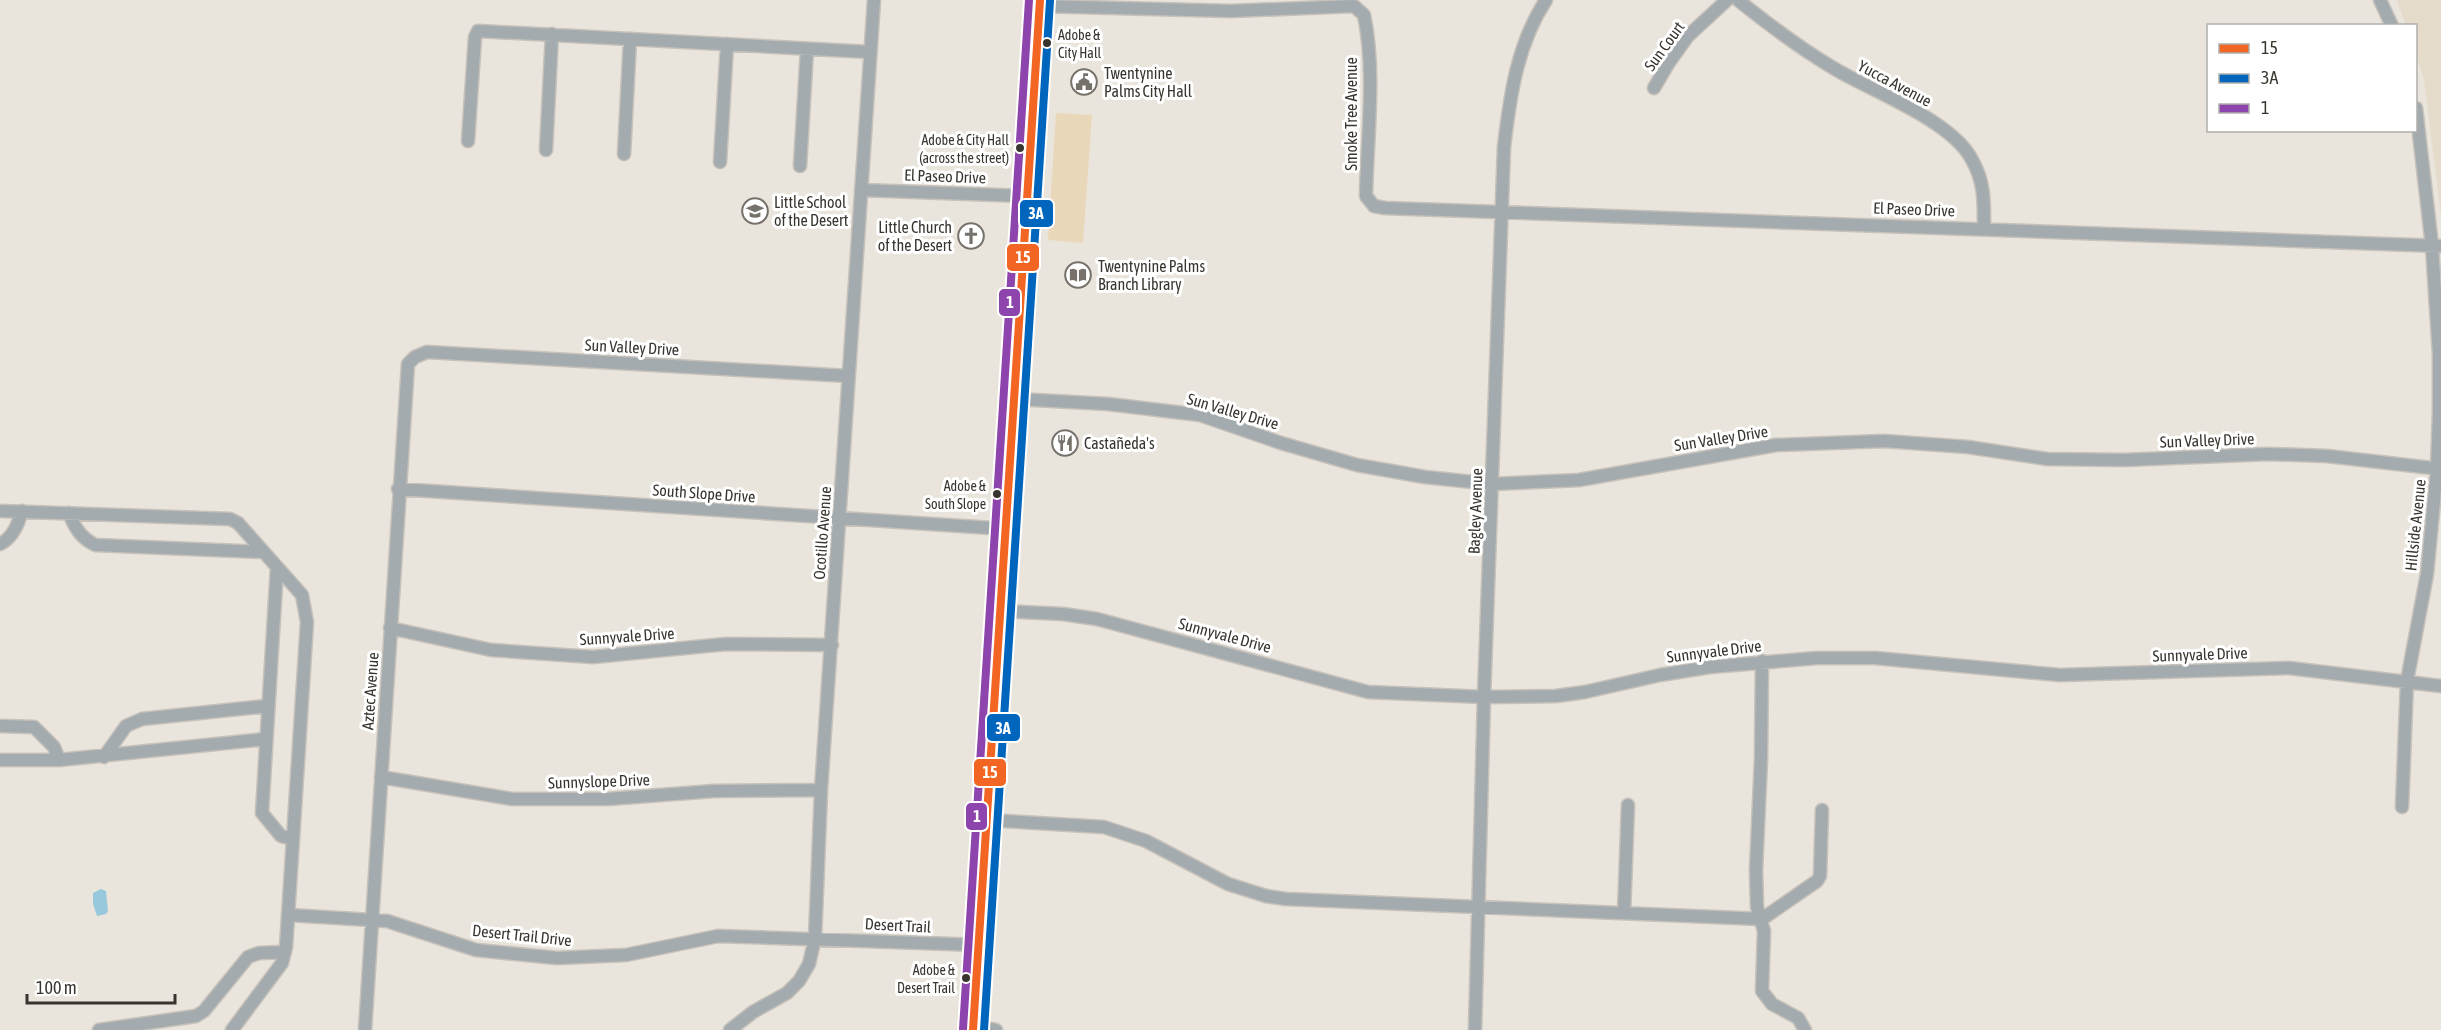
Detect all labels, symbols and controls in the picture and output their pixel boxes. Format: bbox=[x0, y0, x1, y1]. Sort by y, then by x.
street label: Sun Court bbox=[1640, 18, 1688, 74]
legend bbox=[2207, 24, 2417, 132]
place label: Adobe & City Hall bbox=[1058, 27, 1102, 61]
marker: Adobe & City Hall bbox=[1041, 37, 1053, 49]
text: 15 bbox=[2261, 37, 2278, 58]
street label: Yucca Avenue bbox=[1855, 56, 1935, 110]
street label: Smoke Tree Avenue bbox=[1342, 57, 1360, 171]
place label: Twentynine Palms City Hall bbox=[1104, 64, 1193, 101]
public building icon: Twentynine Palms City Hall bbox=[1069, 67, 1099, 97]
text: 3A bbox=[2261, 67, 2278, 88]
text: 1 bbox=[2261, 97, 2269, 118]
place label: Adobe & City Hall (across the street) bbox=[919, 132, 1009, 166]
marker: Adobe & City Hall (across the street) bbox=[1014, 142, 1026, 154]
street label: El Paseo Drive bbox=[904, 166, 986, 186]
place label: Little School of the Desert bbox=[774, 193, 849, 229]
school or university icon: Little School of the Desert bbox=[740, 196, 770, 226]
line badge: 3A bbox=[1019, 199, 1054, 228]
street label: El Paseo Drive bbox=[1873, 199, 1955, 219]
text: 3A bbox=[1028, 204, 1044, 222]
place label: Little Church of the Desert bbox=[878, 218, 952, 254]
church icon: Little Church of the Desert bbox=[956, 221, 986, 251]
line badge: 15 bbox=[1006, 243, 1040, 272]
text: 15 bbox=[1015, 248, 1031, 266]
place label: Twentynine Palms Branch Library bbox=[1098, 257, 1205, 294]
library icon: Twentynine Palms Branch Library bbox=[1063, 260, 1093, 290]
line badge: 1 bbox=[998, 288, 1021, 317]
text: 1 bbox=[1006, 293, 1014, 311]
street label: Sun Valley Drive bbox=[584, 336, 680, 359]
street label: Sun Valley Drive bbox=[1185, 389, 1281, 434]
street label: Sun Valley Drive bbox=[1673, 422, 1769, 455]
restaurant icon: Castañeda's bbox=[1050, 428, 1080, 458]
street label: Sun Valley Drive bbox=[2159, 429, 2255, 452]
place label: Castañeda's bbox=[1084, 434, 1155, 452]
street label: Bagley Avenue bbox=[1465, 468, 1486, 554]
place label: Adobe & South Slope bbox=[925, 478, 987, 512]
street label: Hillside Avenue bbox=[2401, 478, 2429, 572]
street label: South Slope Drive bbox=[652, 480, 756, 507]
street label: Ocotillo Avenue bbox=[810, 486, 834, 580]
marker: Adobe & South Slope bbox=[991, 488, 1003, 500]
street label: Sunnyvale Drive bbox=[1177, 614, 1273, 657]
street label: Sunnyvale Drive bbox=[579, 624, 675, 649]
street label: Sunnyvale Drive bbox=[1666, 636, 1762, 667]
street label: Sunnyvale Drive bbox=[2152, 643, 2248, 666]
street label: Aztec Avenue bbox=[358, 652, 382, 730]
line badge: 3A bbox=[986, 713, 1021, 742]
text: 3A bbox=[995, 719, 1011, 737]
line badge: 15 bbox=[973, 758, 1007, 787]
text: 15 bbox=[982, 763, 998, 781]
street label: Sunnyslope Drive bbox=[548, 770, 650, 793]
line badge: 1 bbox=[965, 802, 988, 831]
text: 1 bbox=[973, 807, 981, 825]
street label: Desert Trail bbox=[864, 914, 932, 936]
street label: Desert Trail Drive bbox=[472, 921, 572, 949]
place label: Adobe & Desert Trail bbox=[897, 962, 956, 996]
scale bar bbox=[27, 967, 176, 1005]
marker: Adobe & Desert Trail bbox=[960, 972, 972, 984]
text: 100 m bbox=[36, 977, 77, 998]

